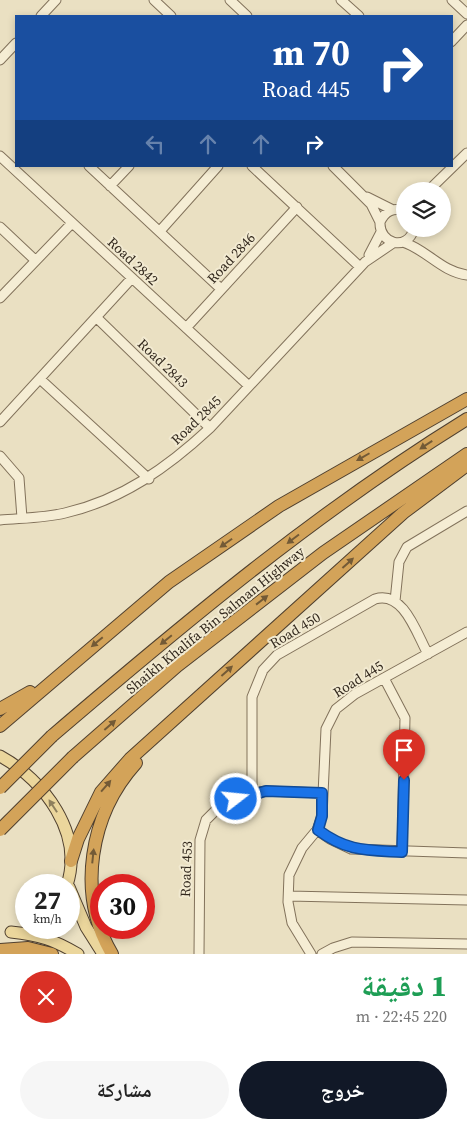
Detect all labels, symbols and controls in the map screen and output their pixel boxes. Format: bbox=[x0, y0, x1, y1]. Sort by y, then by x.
text: 70 m bbox=[273, 29, 350, 77]
icon: right bbox=[368, 35, 433, 100]
text: Road 445 bbox=[262, 74, 350, 104]
icon: left bbox=[141, 130, 169, 158]
icon: ahead bbox=[194, 130, 222, 158]
icon: ahead bbox=[247, 130, 275, 158]
icon: right bbox=[300, 130, 328, 158]
map controls bbox=[396, 182, 451, 237]
button: layers bbox=[396, 182, 451, 237]
street label: Road 2846 bbox=[202, 228, 260, 288]
street label: Road 2842 bbox=[103, 232, 163, 290]
street label: Road 2843 bbox=[133, 334, 193, 392]
street label: Road 2845 bbox=[166, 391, 226, 449]
one-way arrow bbox=[419, 440, 432, 450]
one-way arrow bbox=[357, 452, 370, 461]
one-way arrow bbox=[286, 534, 300, 544]
one-way arrow bbox=[219, 538, 233, 548]
street label: Shaikh Khalifa Bin Salman Highway bbox=[122, 541, 309, 698]
one-way arrow bbox=[341, 557, 353, 569]
one-way arrow bbox=[255, 595, 269, 605]
street label: Road 450 bbox=[266, 607, 324, 653]
one-way arrow bbox=[159, 634, 172, 645]
one-way arrow bbox=[92, 636, 104, 648]
street label: Road 445 bbox=[329, 656, 387, 702]
one-way arrow bbox=[220, 665, 232, 677]
one-way arrow bbox=[103, 720, 116, 731]
pin bbox=[383, 729, 425, 780]
icon: arrive bbox=[390, 736, 418, 764]
position arrow bbox=[209, 772, 261, 824]
one-way arrow bbox=[100, 780, 112, 792]
one-way arrow bbox=[48, 799, 58, 812]
street label: Road 453 bbox=[175, 841, 197, 897]
one-way arrow bbox=[90, 848, 98, 864]
speed limit sign: 30 bbox=[90, 874, 155, 939]
text: 27 bbox=[34, 883, 61, 917]
text: km/h bbox=[33, 911, 62, 927]
text: 1 دقيقة bbox=[361, 965, 447, 1006]
button: close bbox=[20, 971, 72, 1023]
text: 220 m · 22:45 bbox=[356, 1005, 447, 1027]
button: مشاركة bbox=[20, 1061, 229, 1119]
button: خروج bbox=[239, 1061, 447, 1119]

